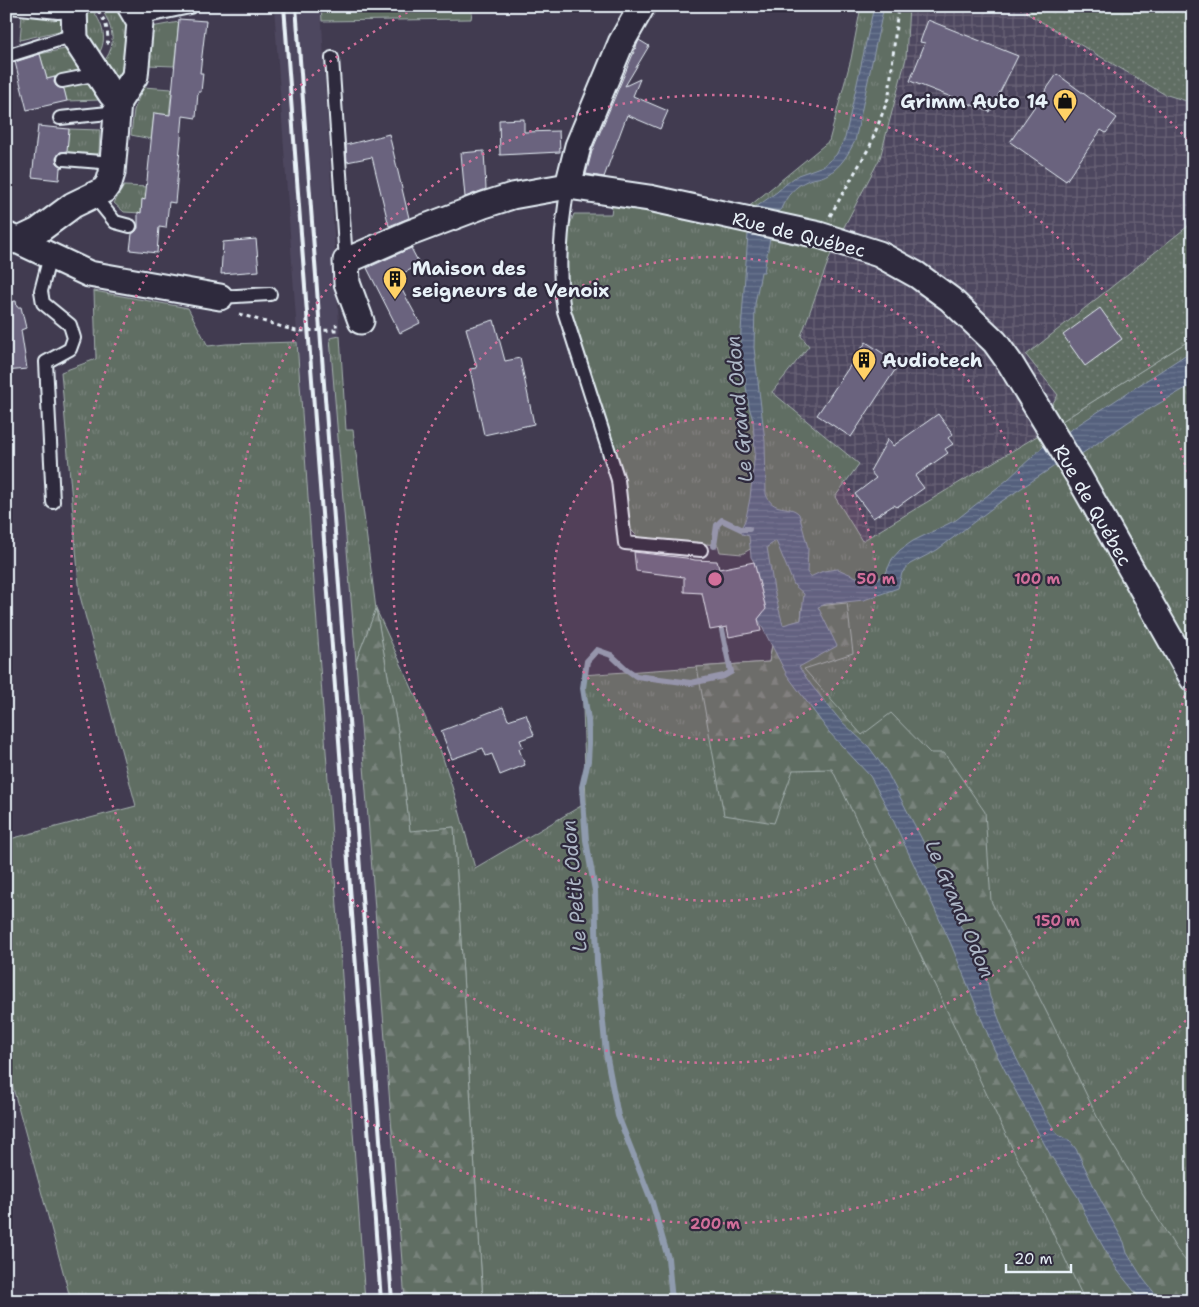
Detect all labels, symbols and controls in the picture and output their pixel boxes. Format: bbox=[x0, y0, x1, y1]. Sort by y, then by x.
shop icon: Grimm Auto 14 bbox=[1052, 88, 1078, 122]
place label: Grimm Auto 14 bbox=[900, 89, 1049, 114]
street label: Rue de Québec bbox=[730, 206, 868, 263]
place label: Maison des seigneurs de Venoix bbox=[412, 256, 609, 303]
building icon: Maison des seigneurs de Venoix bbox=[382, 266, 408, 300]
water label: Le Grand Odon bbox=[720, 334, 758, 484]
building icon: Audiotech bbox=[851, 347, 877, 381]
place label: Audiotech bbox=[882, 348, 983, 373]
street label: Rue de Québec bbox=[1048, 440, 1137, 571]
text: 50 m bbox=[857, 569, 896, 589]
text: 100 m bbox=[1014, 569, 1060, 589]
centre of rings bbox=[706, 570, 724, 588]
water label: Le Petit Odon bbox=[555, 819, 593, 953]
water label: Le Grand Odon bbox=[919, 836, 1001, 982]
text: 150 m bbox=[1034, 911, 1080, 931]
text: 200 m bbox=[690, 1214, 740, 1234]
scale bar bbox=[1006, 1242, 1072, 1274]
text: 20 m bbox=[1014, 1249, 1053, 1269]

